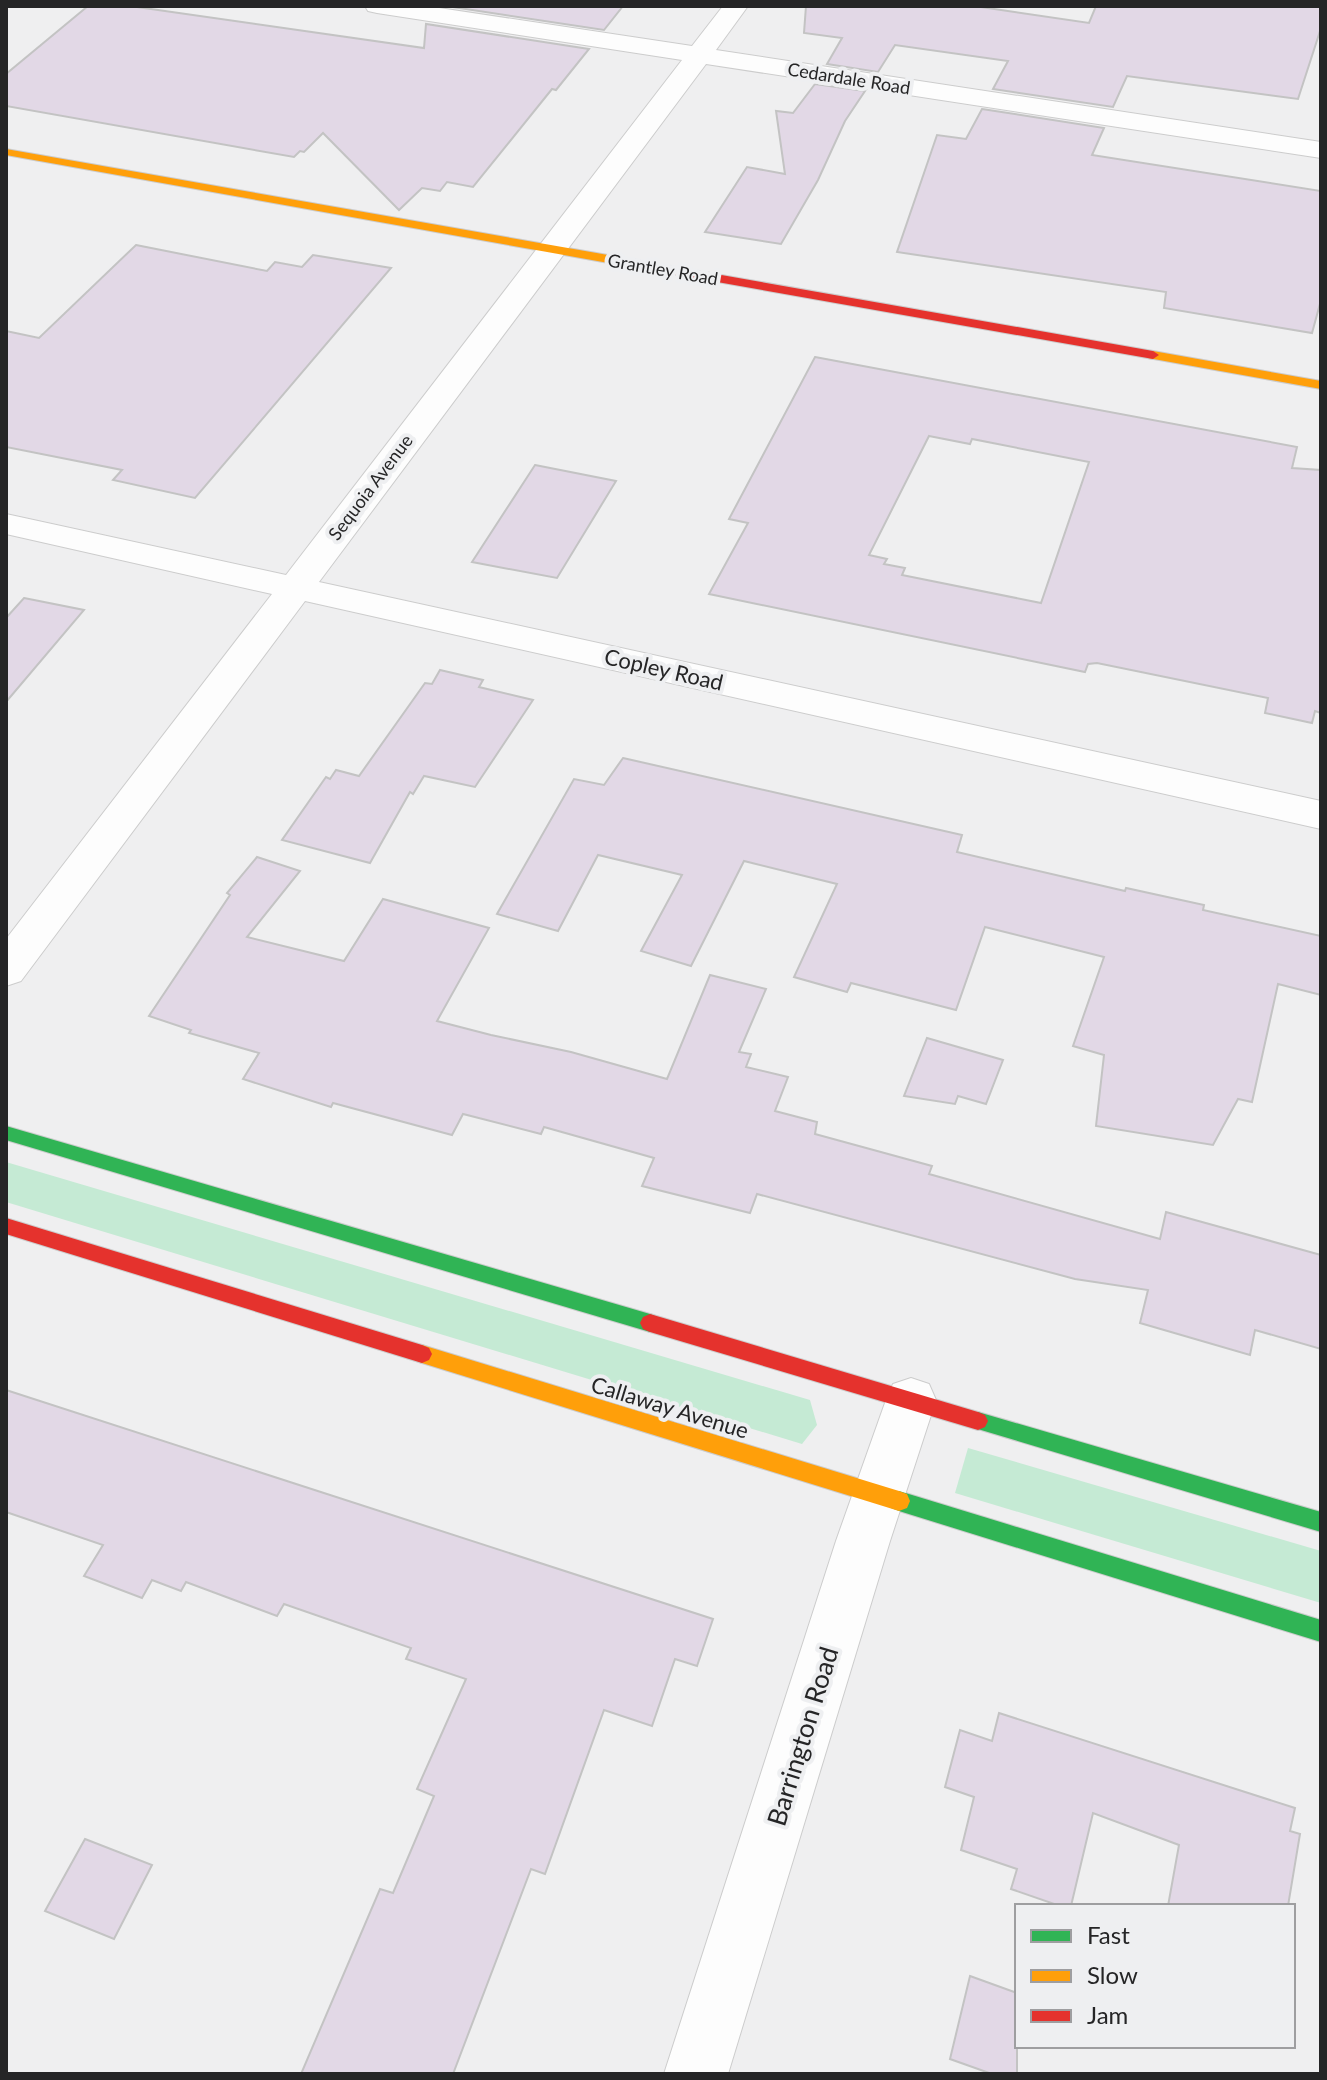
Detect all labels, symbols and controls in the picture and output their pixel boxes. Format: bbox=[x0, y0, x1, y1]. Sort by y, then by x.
street label: Cedardale Road bbox=[786, 57, 912, 99]
street label: Grantley Road bbox=[606, 248, 720, 290]
street label: Sequoia Avenue bbox=[323, 430, 417, 544]
street label: Copley Road bbox=[602, 642, 726, 696]
street label: Callaway Avenue bbox=[588, 1370, 752, 1444]
street label: Barrington Road bbox=[760, 1643, 844, 1829]
legend bbox=[1015, 1904, 1295, 2048]
text: Fast bbox=[1087, 1920, 1130, 1949]
text: Slow bbox=[1087, 1960, 1138, 1989]
text: Jam bbox=[1087, 2000, 1128, 2029]

